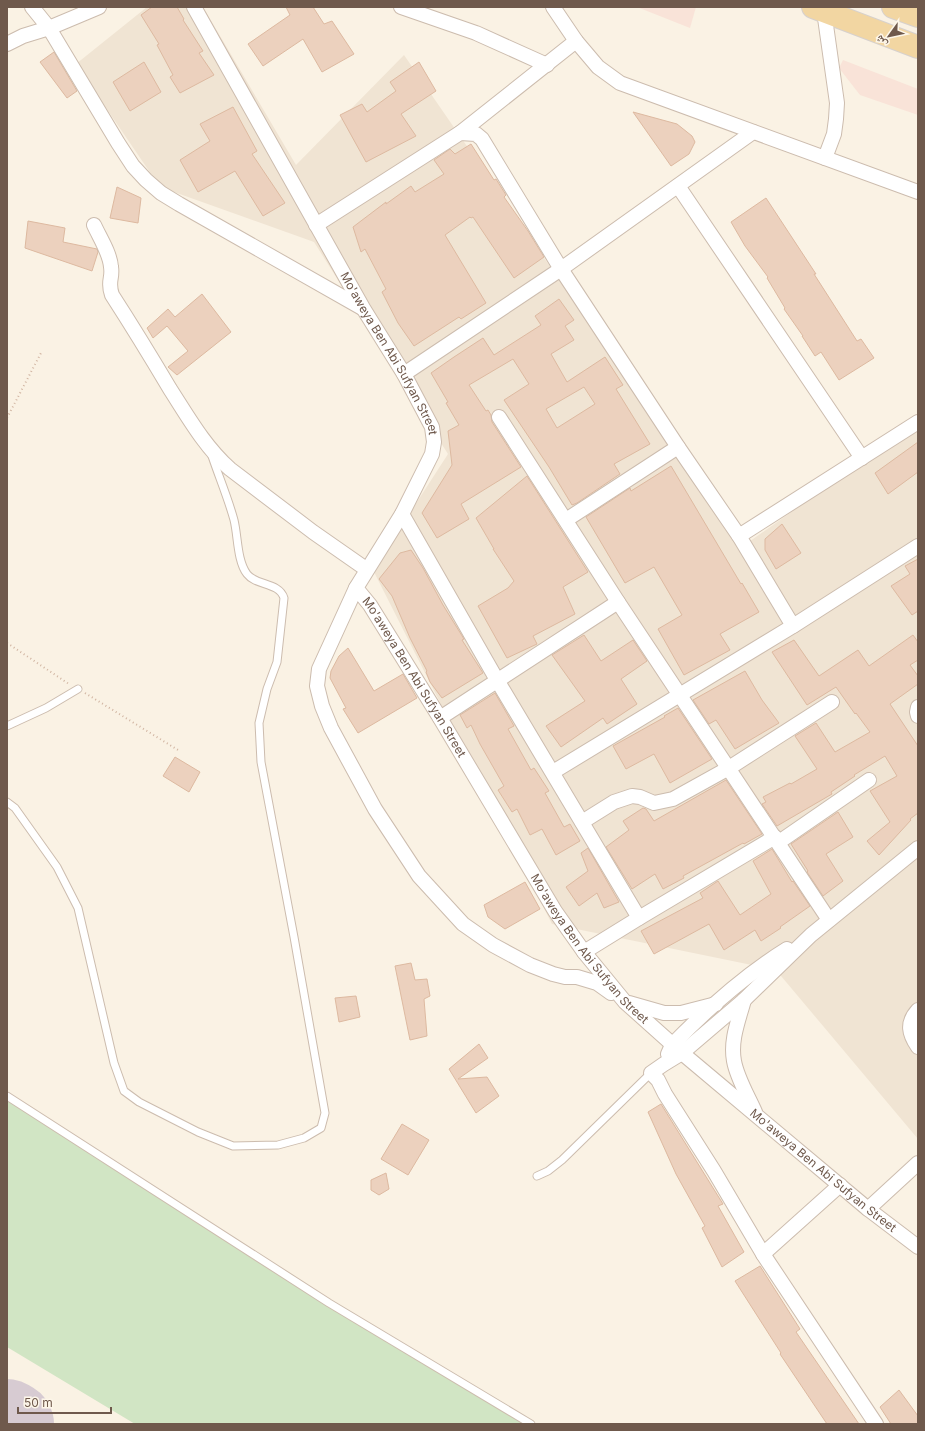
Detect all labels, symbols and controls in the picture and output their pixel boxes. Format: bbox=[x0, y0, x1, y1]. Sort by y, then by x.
north arrow bbox=[869, 16, 909, 56]
text: ش bbox=[871, 32, 891, 50]
street label: Mo'aweya Ben Abi Sufyan Street bbox=[337, 269, 441, 436]
street label: Mo'aweya Ben Abi Sufyan Street bbox=[359, 594, 470, 760]
street label: Mo'aweya Ben Abi Sufyan Street bbox=[528, 871, 652, 1027]
street label: Mo'aweya Ben Abi Sufyan Street bbox=[747, 1105, 900, 1235]
scale bar bbox=[18, 1389, 111, 1415]
text: 50 m bbox=[24, 1395, 53, 1410]

